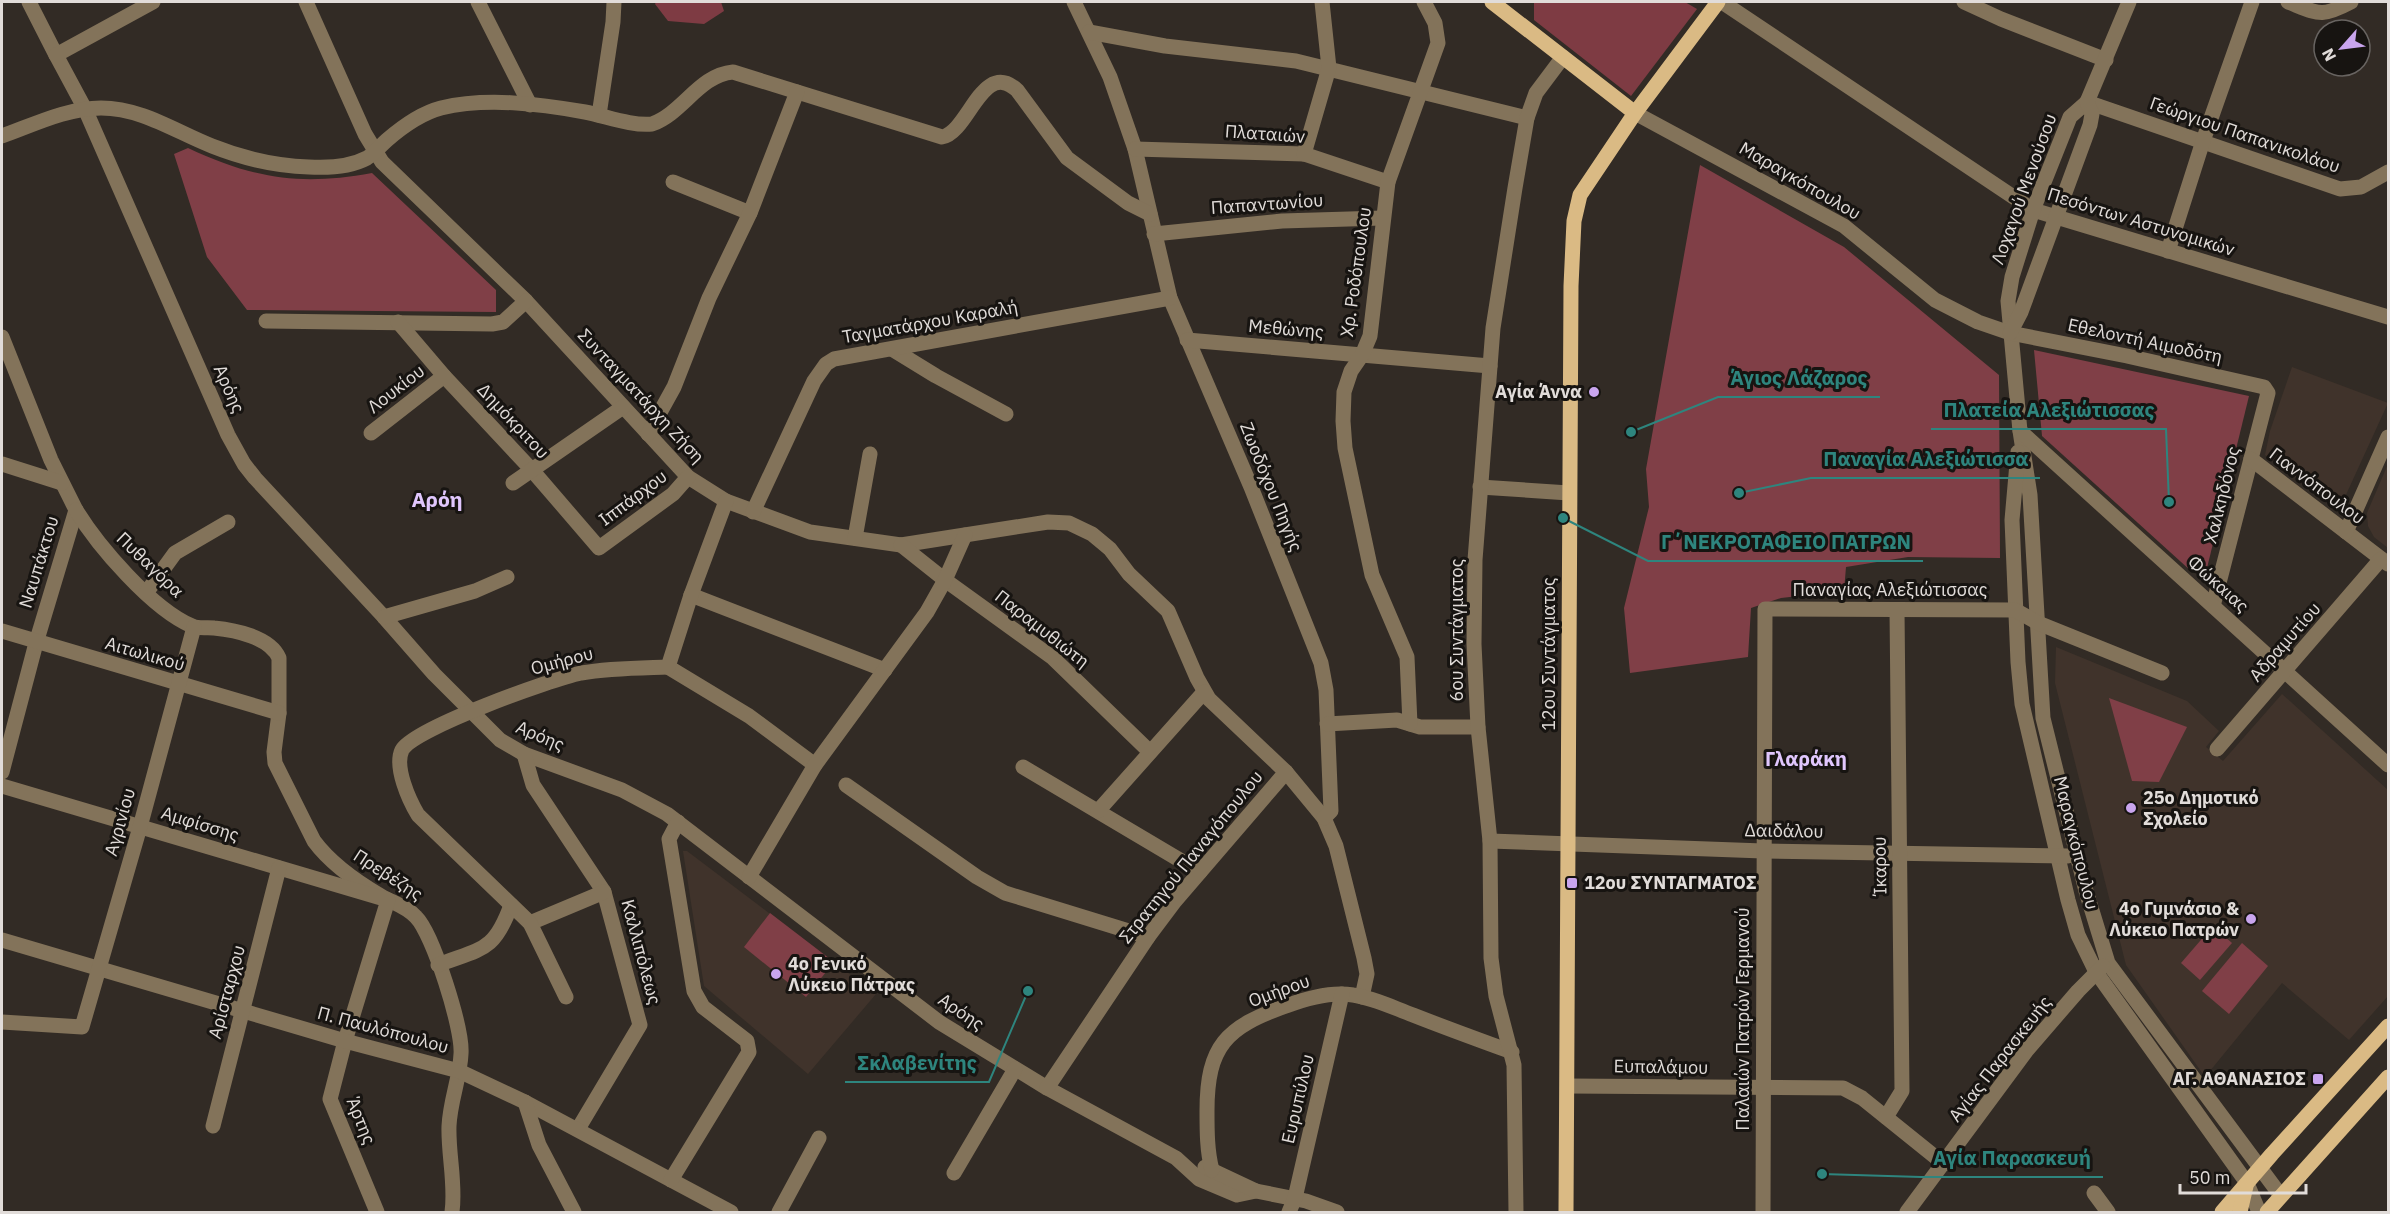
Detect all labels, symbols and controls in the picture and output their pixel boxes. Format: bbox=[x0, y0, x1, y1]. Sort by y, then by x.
north arrow bbox=[2312, 18, 2372, 78]
text: N bbox=[2317, 45, 2340, 65]
street label: Γεώργιου Παπανικολάου bbox=[2147, 91, 2343, 178]
street label: Λοχαγού Μενούσου bbox=[1986, 110, 2062, 267]
street label: Πλαταιών bbox=[1224, 119, 1306, 148]
street label: Μαραγκόπουλου bbox=[1735, 136, 1865, 225]
street label: Πεσόντων Αστυνομικών bbox=[2045, 182, 2238, 261]
street label: Παπαντωνίου bbox=[1210, 188, 1324, 219]
street label: Χρ. Ροδόπουλου bbox=[1335, 205, 1376, 338]
street label: Ταγματάρχου Καραλή bbox=[840, 295, 1020, 348]
street label: Εθελοντή Αιμοδότη bbox=[2066, 313, 2225, 368]
street label: Μεθώνης bbox=[1247, 314, 1325, 343]
street label: Συνταγματάρχη Ζήση bbox=[573, 324, 710, 468]
street label: Λουκίου bbox=[362, 359, 429, 418]
callout: Άγιος Λάζαρος bbox=[1718, 359, 1880, 397]
street label: Αρόης bbox=[209, 361, 250, 417]
text: Άγιος Λάζαρος bbox=[1730, 364, 1868, 391]
street label: Δημόκριτου bbox=[472, 378, 554, 463]
place label: Αγία Άννα bbox=[1495, 380, 1582, 403]
marker: Αγία Άννα bbox=[1587, 385, 1601, 399]
callout: Πλατεία Αλεξιώτισσας bbox=[1931, 391, 2166, 429]
text: Πλατεία Αλεξιώτισσας bbox=[1943, 396, 2155, 423]
street label: Ζωοδόχου Πηγής bbox=[1235, 419, 1308, 555]
callout: Παναγία Αλεξιώτισσα bbox=[1811, 440, 2040, 478]
street label: Γιαννόπουλου bbox=[2265, 442, 2370, 529]
street label: Χαλκηδόνος bbox=[2198, 444, 2245, 546]
text: Παναγία Αλεξιώτισσα bbox=[1823, 445, 2029, 472]
street label: Ιππάρχου bbox=[594, 464, 671, 531]
district label: Αρόη bbox=[411, 485, 463, 513]
street label: Ναυπάκτου bbox=[14, 513, 63, 611]
callout: Γ΄ΝΕΚΡΟΤΑΦΕΙΟ ΠΑΤΡΩΝ bbox=[1648, 523, 1923, 561]
street label: Πυθαγόρα bbox=[112, 527, 189, 602]
text: Γ΄ΝΕΚΡΟΤΑΦΕΙΟ ΠΑΤΡΩΝ bbox=[1661, 528, 1911, 555]
street label: Φώκαιας bbox=[2183, 550, 2254, 617]
street label: 6ου Συντάγματος bbox=[1445, 558, 1468, 701]
street label: 12ου Συντάγματος bbox=[1537, 577, 1560, 731]
street label: Παναγίας Αλεξιώτισσας bbox=[1793, 578, 1988, 601]
street label: Παραμυθιώτη bbox=[990, 585, 1094, 673]
street label: Αδραμυτίου bbox=[2244, 597, 2325, 686]
street label: Αιτωλικού bbox=[103, 631, 188, 676]
street label: Ομήρου bbox=[528, 641, 596, 680]
street label: Αρόης bbox=[512, 715, 568, 756]
district label: Γλαράκη bbox=[1765, 745, 1847, 772]
street label: Στρατηγού Παναγόπουλου bbox=[1114, 766, 1268, 948]
street label: Μαραγκόπουλου bbox=[2049, 774, 2104, 912]
street label: Αγρινίου bbox=[99, 785, 140, 859]
place label: 25ο Δημοτικό Σχολείο bbox=[2143, 786, 2259, 830]
street label: Αμφίσσης bbox=[158, 801, 242, 846]
marker: 25ο Δημοτικό Σχολείο bbox=[2124, 801, 2138, 815]
street label: Δαιδάλου bbox=[1744, 818, 1824, 843]
street label: Ίκαρου bbox=[1867, 836, 1892, 897]
street label: Πρεβέζης bbox=[349, 844, 428, 906]
place label: 12ου ΣΥΝΤΑΓΜΑΤΟΣ bbox=[1584, 871, 1757, 894]
marker: 12ου ΣΥΝΤΑΓΜΑΤΟΣ bbox=[1565, 876, 1579, 890]
street label: Καλλιπόλεως bbox=[616, 897, 667, 1007]
place label: 4ο Γυμνάσιο & Λύκειο Πατρών bbox=[2109, 897, 2239, 941]
street label: Παλαιών Πατρών Γερμανού bbox=[1731, 907, 1754, 1131]
marker: 4ο Γυμνάσιο & Λύκειο Πατρών bbox=[2244, 912, 2258, 926]
street label: Αρίσταρχου bbox=[203, 942, 250, 1041]
place label: 4ο Γενικό Λύκειο Πάτρας bbox=[788, 952, 915, 996]
marker: 4ο Γενικό Λύκειο Πάτρας bbox=[769, 967, 783, 981]
street label: Ομήρου bbox=[1245, 969, 1313, 1012]
street label: Αρόης bbox=[934, 988, 989, 1035]
street label: Αγίας Παρασκευής bbox=[1943, 991, 2056, 1126]
street label: Π. Παυλόπουλου bbox=[315, 1001, 451, 1058]
callout: Σκλαβενίτης bbox=[845, 1044, 989, 1082]
text: Σκλαβενίτης bbox=[857, 1049, 977, 1076]
street label: Ευρυπύλου bbox=[1276, 1052, 1319, 1146]
street label: Ευπαλάμου bbox=[1613, 1054, 1709, 1079]
place label: ΑΓ. ΑΘΑΝΑΣΙΟΣ bbox=[2172, 1067, 2306, 1090]
marker: ΑΓ. ΑΘΑΝΑΣΙΟΣ bbox=[2311, 1072, 2325, 1086]
street label: Άρτης bbox=[342, 1094, 381, 1148]
callout: Αγία Παρασκευή bbox=[1921, 1139, 2103, 1177]
text: Αγία Παρασκευή bbox=[1933, 1144, 2091, 1171]
scale bar bbox=[2180, 1157, 2306, 1195]
text: 50 m bbox=[2189, 1166, 2231, 1189]

